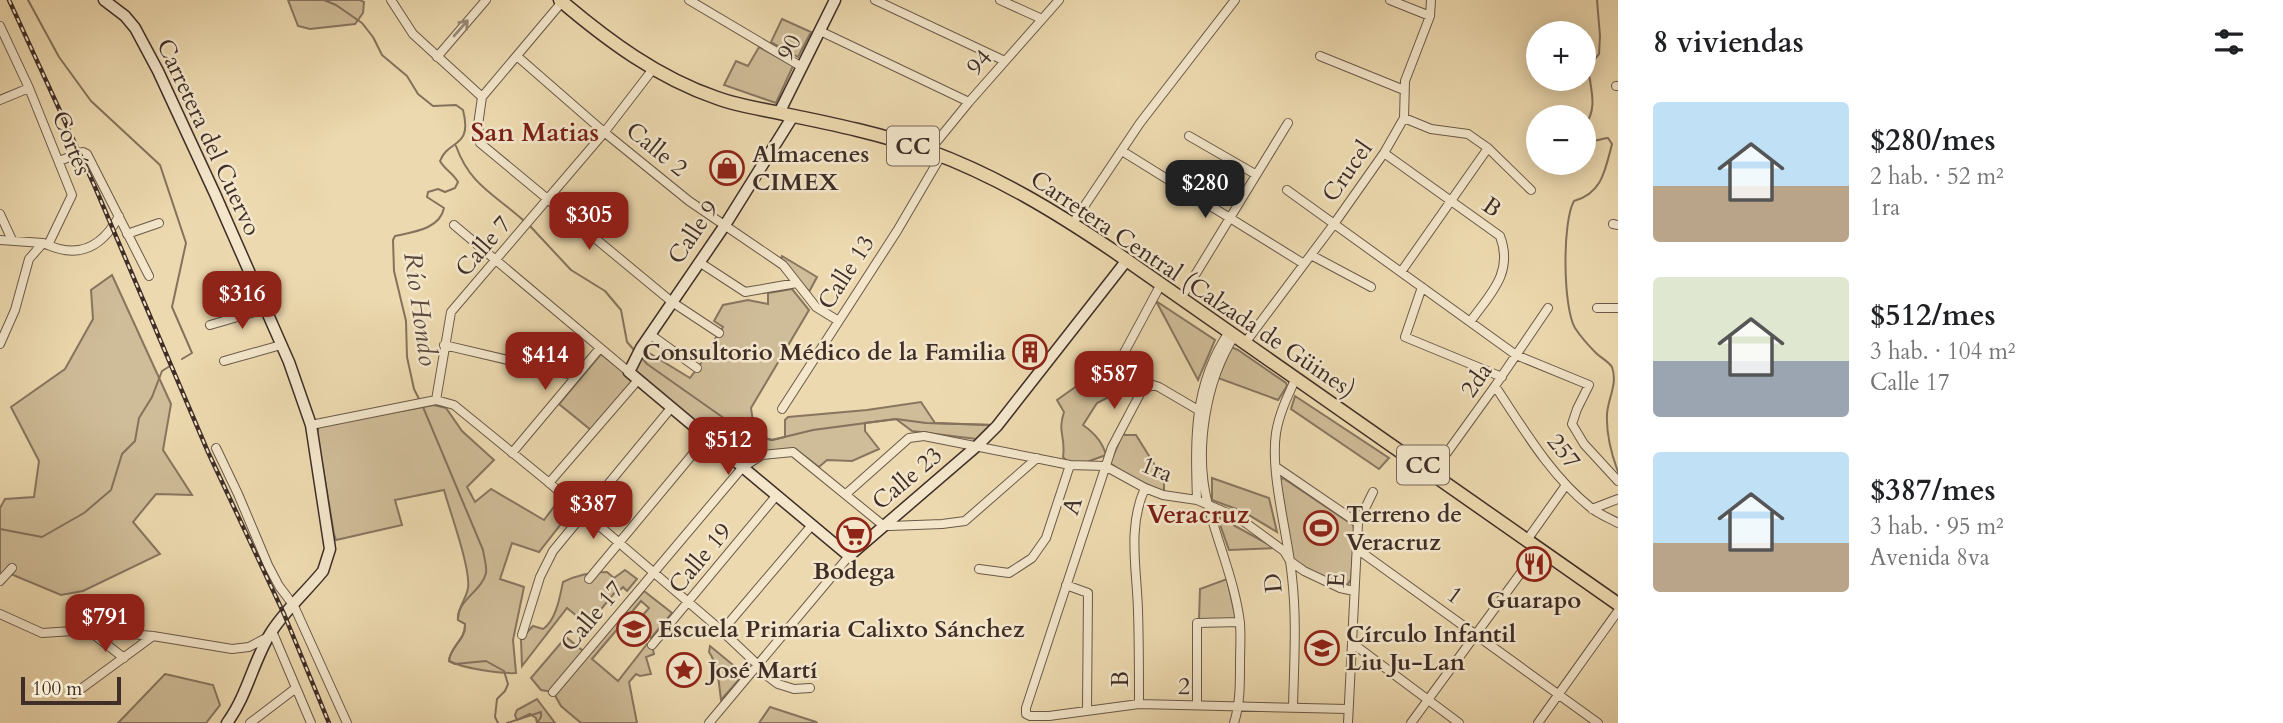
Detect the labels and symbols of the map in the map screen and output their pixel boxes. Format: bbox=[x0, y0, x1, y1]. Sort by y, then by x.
one-way arrow bbox=[454, 20, 469, 38]
street label: 90 bbox=[769, 29, 810, 66]
street label: Carretera del Cuervo bbox=[148, 33, 269, 241]
street label: 94 bbox=[959, 42, 1000, 82]
street label: Cortés bbox=[44, 106, 99, 180]
street label: Calle 2 bbox=[619, 114, 694, 184]
district label: San Matias bbox=[471, 115, 599, 150]
road number: CC bbox=[887, 127, 939, 166]
street label: Crucel bbox=[1314, 134, 1380, 209]
place label: Almacenes CIMEX bbox=[752, 138, 869, 199]
shop icon: Almacenes CIMEX bbox=[708, 149, 746, 187]
pin: $280 bbox=[1164, 160, 1246, 220]
street label: Carretera Central (Calzada de Güines) bbox=[1024, 163, 1362, 406]
street label: B bbox=[1476, 189, 1508, 226]
pin: $305 bbox=[548, 192, 630, 252]
street label: Calle 9 bbox=[660, 194, 727, 271]
street label: Calle 7 bbox=[448, 209, 519, 284]
street label: Calle 13 bbox=[810, 229, 883, 316]
water label: Río Hondo bbox=[395, 250, 446, 368]
pin: $316 bbox=[201, 272, 283, 331]
pin: $414 bbox=[504, 332, 586, 392]
building icon: Consultorio Médico de la Familia bbox=[1011, 333, 1049, 371]
place label: Consultorio Médico de la Familia bbox=[642, 336, 1006, 369]
pin: $587 bbox=[1073, 352, 1155, 411]
street label: 2da bbox=[1453, 356, 1500, 404]
pin: $512 bbox=[687, 418, 769, 477]
street label: 257 bbox=[1539, 427, 1588, 476]
street label: Calle 23 bbox=[865, 439, 950, 518]
road number: CC bbox=[1397, 446, 1449, 485]
street label: 1ra bbox=[1136, 448, 1178, 491]
pin: $387 bbox=[552, 482, 634, 541]
street label: A bbox=[1054, 492, 1091, 519]
district label: Veracruz bbox=[1147, 497, 1250, 532]
place label: Terreno de Veracruz bbox=[1346, 498, 1462, 559]
sports icon: Terreno de Veracruz bbox=[1302, 509, 1340, 547]
street label: Calle 19 bbox=[661, 516, 740, 601]
supermarket icon: Bodega bbox=[835, 516, 873, 554]
restaurant icon: Guarapo bbox=[1515, 545, 1553, 583]
place label: Bodega bbox=[813, 555, 895, 588]
street label: E bbox=[1320, 571, 1353, 589]
street label: D bbox=[1256, 572, 1291, 594]
street label: Calle 17 bbox=[553, 574, 632, 659]
street label: 1 bbox=[1440, 578, 1469, 612]
place label: Guarapo bbox=[1487, 584, 1581, 617]
pin: $791 bbox=[64, 594, 146, 654]
school or university icon: Escuela Primaria Calixto Sánchez bbox=[615, 610, 653, 648]
place label: Escuela Primaria Calixto Sánchez bbox=[658, 613, 1025, 646]
place label: Círculo Infantil Liu Ju-Lan bbox=[1346, 618, 1516, 679]
school or university icon: Círculo Infantil Liu Ju-Lan bbox=[1303, 629, 1341, 667]
place icon: José Martí bbox=[665, 651, 703, 689]
place label: José Martí bbox=[705, 654, 818, 687]
street label: 2 bbox=[1178, 670, 1190, 703]
street label: B bbox=[1104, 671, 1137, 687]
scale bar bbox=[21, 674, 121, 706]

